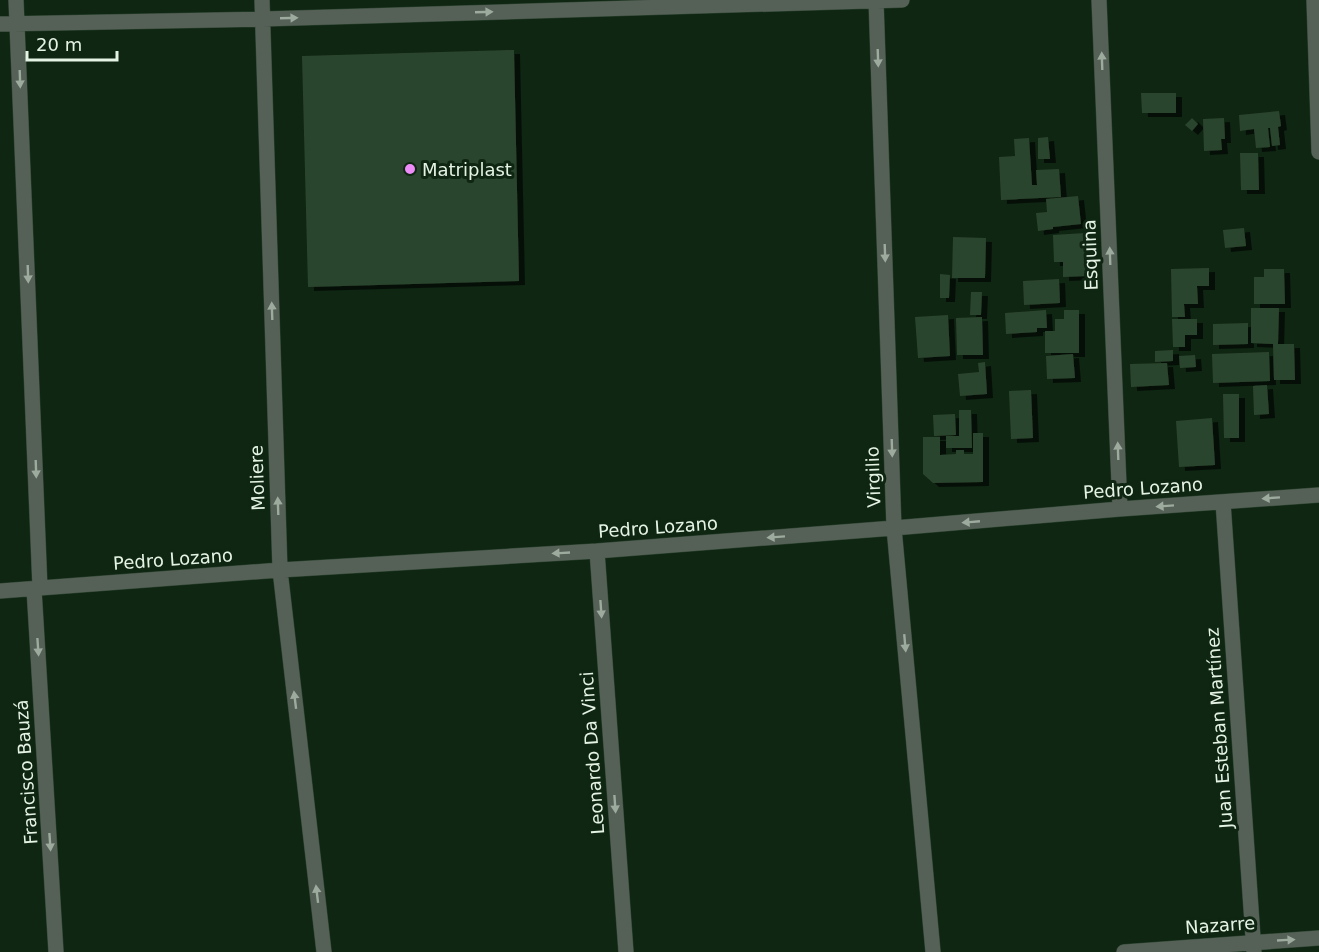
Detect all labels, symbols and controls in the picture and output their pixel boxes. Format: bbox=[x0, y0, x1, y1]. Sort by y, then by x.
one-way arrow bbox=[475, 8, 494, 17]
one-way arrow bbox=[280, 14, 299, 23]
scale bar bbox=[27, 24, 117, 62]
text: 20 m bbox=[36, 34, 82, 55]
one-way arrow bbox=[873, 49, 883, 68]
one-way arrow bbox=[1097, 51, 1107, 70]
one-way arrow bbox=[15, 70, 24, 89]
place label: Matriplast bbox=[422, 159, 512, 180]
marker: Matriplast bbox=[403, 162, 417, 176]
street label: Esquina bbox=[1078, 219, 1102, 291]
one-way arrow bbox=[880, 244, 889, 263]
one-way arrow bbox=[1105, 246, 1114, 265]
one-way arrow bbox=[23, 265, 32, 284]
one-way arrow bbox=[267, 302, 277, 321]
one-way arrow bbox=[887, 439, 896, 458]
one-way arrow bbox=[1113, 441, 1122, 460]
street label: Moliere bbox=[245, 445, 269, 511]
street label: Virgilio bbox=[861, 446, 885, 508]
one-way arrow bbox=[31, 460, 40, 479]
street label: Pedro Lozano bbox=[1082, 473, 1204, 503]
one-way arrow bbox=[1262, 494, 1281, 503]
one-way arrow bbox=[273, 497, 283, 516]
one-way arrow bbox=[1155, 501, 1174, 511]
street label: Pedro Lozano bbox=[597, 512, 719, 542]
one-way arrow bbox=[961, 517, 980, 527]
one-way arrow bbox=[767, 533, 786, 542]
street label: Pedro Lozano bbox=[112, 544, 234, 574]
one-way arrow bbox=[551, 549, 570, 558]
one-way arrow bbox=[596, 600, 606, 619]
street label: Juan Esteban Martínez bbox=[1202, 627, 1237, 830]
one-way arrow bbox=[900, 633, 910, 652]
one-way arrow bbox=[33, 638, 42, 657]
street label: Leonardo Da Vinci bbox=[576, 671, 608, 835]
one-way arrow bbox=[290, 691, 300, 710]
street label: Francisco Bauzá bbox=[10, 699, 42, 845]
one-way arrow bbox=[610, 794, 620, 813]
one-way arrow bbox=[45, 832, 54, 851]
one-way arrow bbox=[313, 884, 322, 903]
street label: Nazarre bbox=[1184, 912, 1256, 938]
one-way arrow bbox=[1277, 936, 1296, 945]

